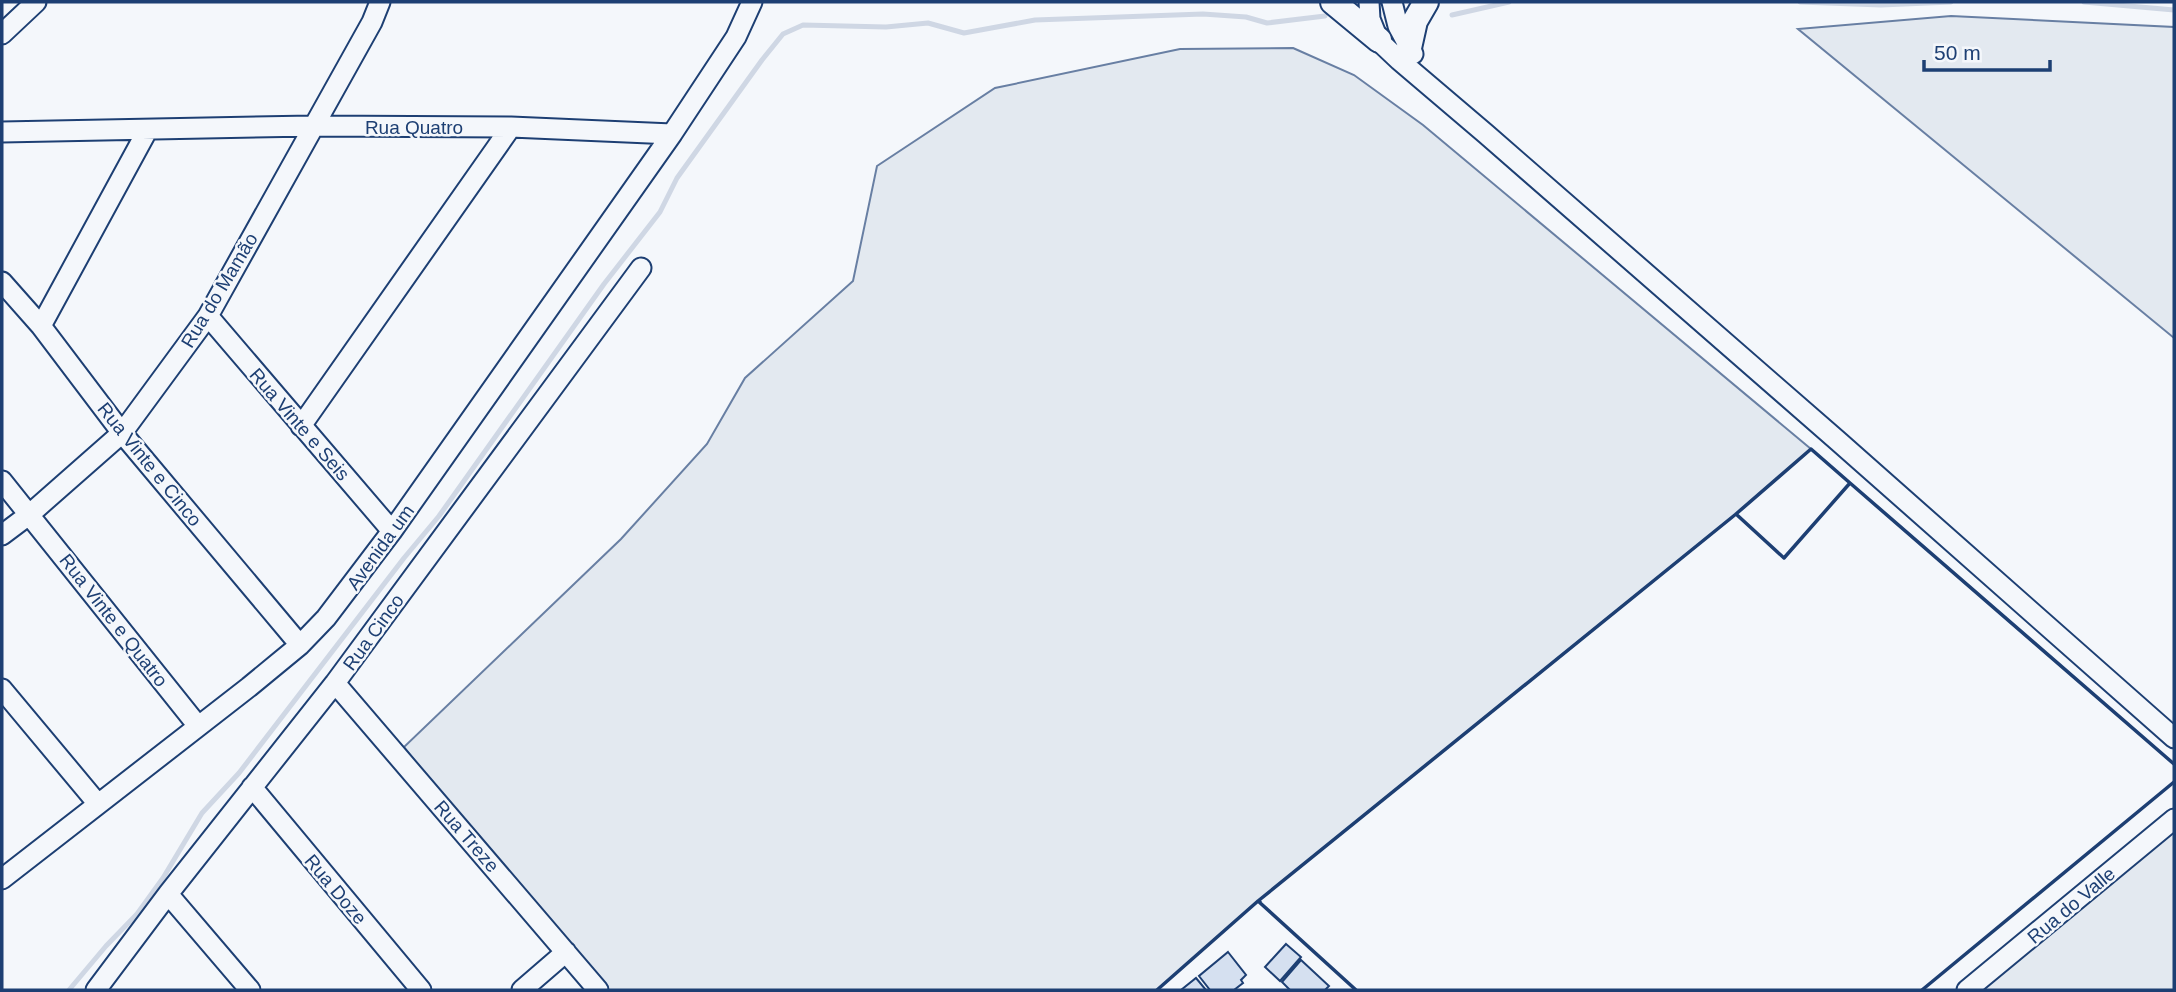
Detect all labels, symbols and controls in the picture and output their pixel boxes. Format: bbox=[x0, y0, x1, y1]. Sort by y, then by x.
scale bar bbox=[1924, 28, 2050, 72]
text: 50 m bbox=[1934, 41, 1981, 64]
street label: Rua Quatro bbox=[365, 117, 463, 138]
street label: Rua do Mamão bbox=[177, 229, 262, 351]
street label: Rua Vinte e Seis bbox=[245, 364, 354, 484]
street label: Rua Vinte e Cinco bbox=[93, 398, 206, 530]
street label: Avenida um bbox=[343, 501, 418, 594]
street label: Rua Vinte e Quatro bbox=[55, 550, 172, 691]
street label: Rua Cinco bbox=[339, 590, 408, 674]
street label: Rua Treze bbox=[430, 796, 503, 876]
street label: Rua Doze bbox=[300, 850, 371, 928]
street label: Rua do Valle bbox=[2023, 863, 2119, 948]

